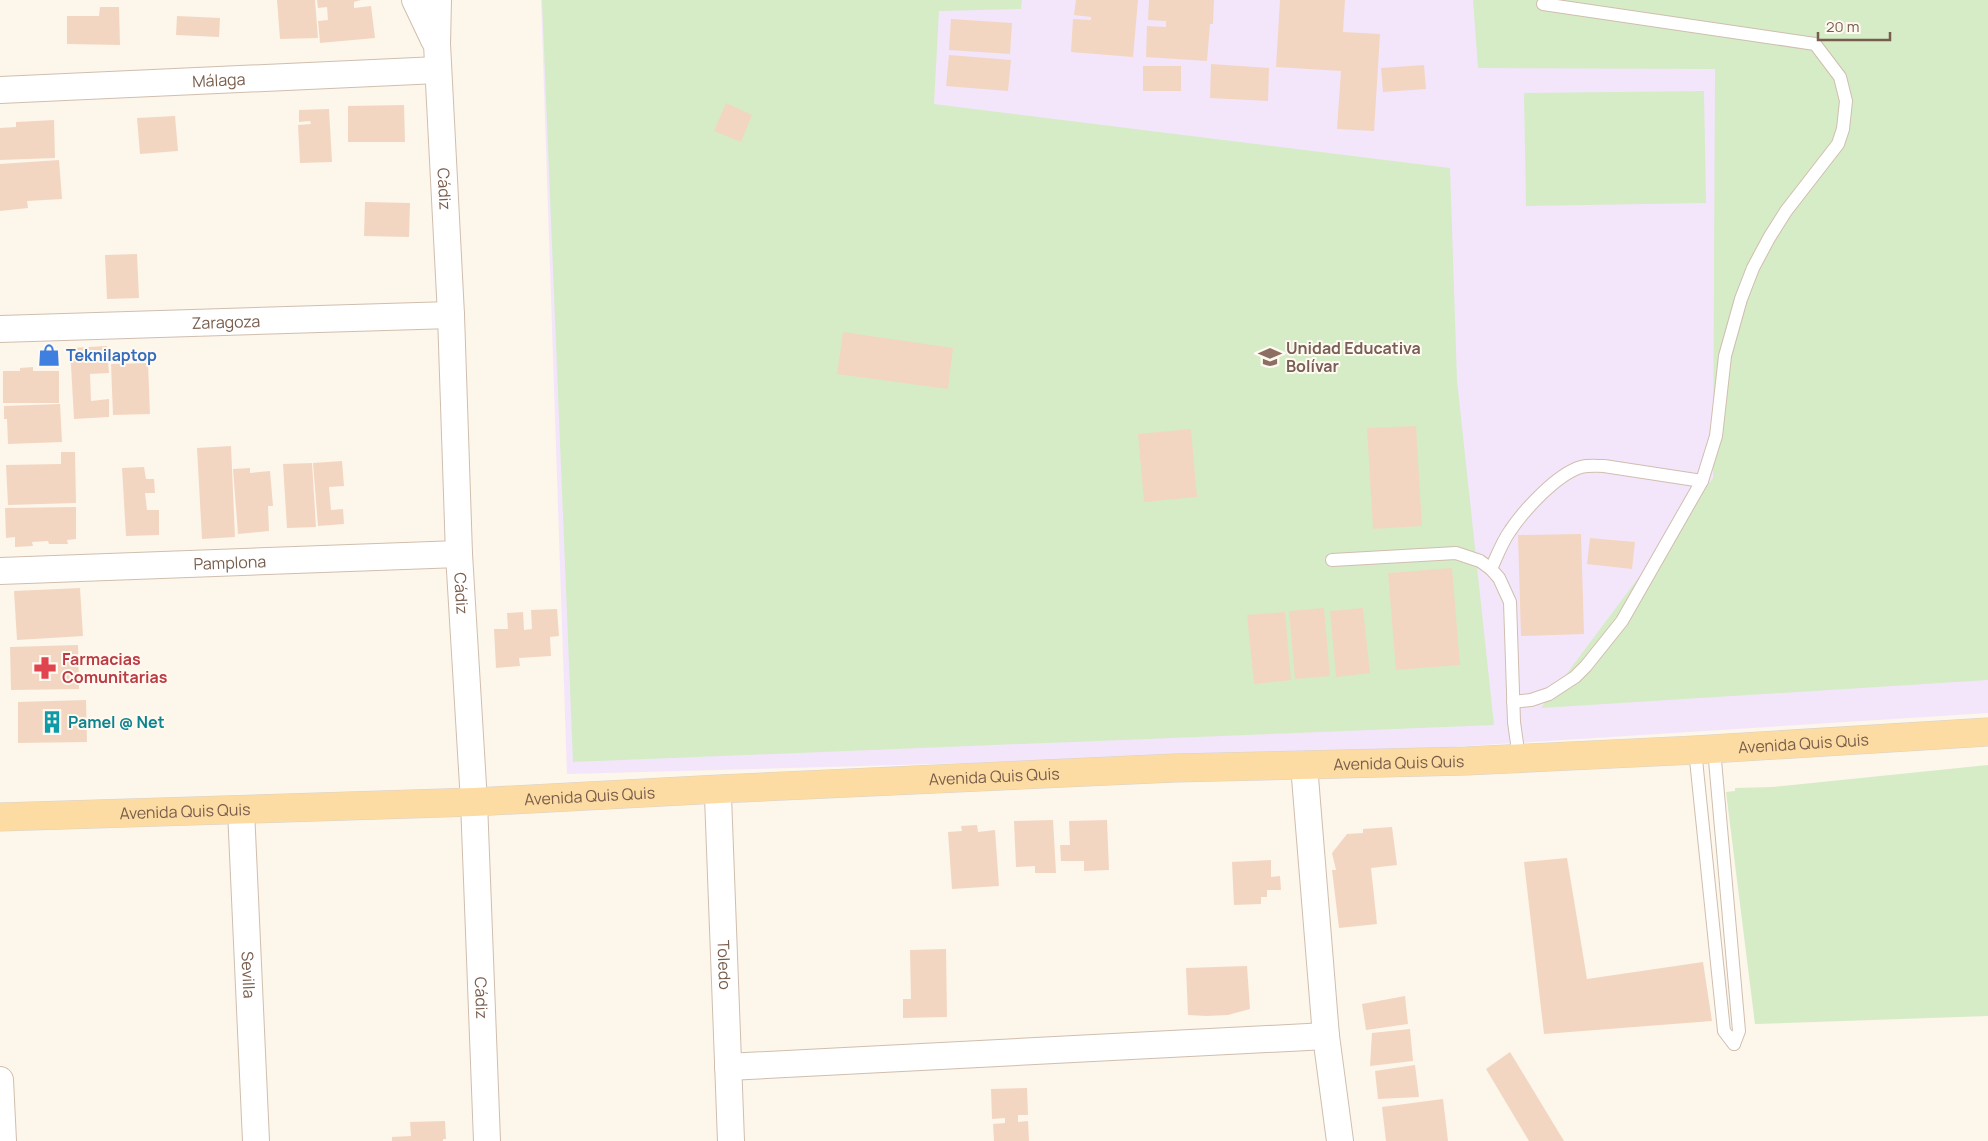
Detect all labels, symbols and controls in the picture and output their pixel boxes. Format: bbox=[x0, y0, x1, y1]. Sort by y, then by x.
scale bar bbox=[1818, 10, 1890, 42]
text: 20 m bbox=[1826, 16, 1859, 37]
street label: Málaga bbox=[192, 68, 246, 92]
street label: Cádiz bbox=[432, 167, 457, 210]
street label: Zaragoza bbox=[191, 310, 261, 334]
place label: Unidad Educativa Bolívar bbox=[1286, 337, 1421, 377]
shop icon: Teknilaptop bbox=[36, 342, 62, 368]
place label: Teknilaptop bbox=[66, 344, 157, 366]
school or university icon: Unidad Educativa Bolívar bbox=[1257, 344, 1283, 370]
street label: Pamplona bbox=[193, 550, 267, 575]
street label: Cádiz bbox=[449, 572, 474, 615]
place label: Farmacias Comunitarias bbox=[62, 648, 168, 688]
pharmacy icon: Farmacias Comunitarias bbox=[32, 655, 58, 681]
building icon: Pamel @ Net bbox=[39, 709, 65, 735]
place label: Pamel @ Net bbox=[68, 711, 165, 733]
street label: Avenida Quis Quis bbox=[1737, 728, 1869, 758]
street label: Avenida Quis Quis bbox=[1333, 750, 1465, 775]
street label: Avenida Quis Quis bbox=[928, 762, 1060, 790]
street label: Avenida Quis Quis bbox=[524, 781, 656, 810]
street label: Avenida Quis Quis bbox=[119, 798, 251, 824]
street label: Toledo bbox=[712, 940, 736, 990]
street label: Sevilla bbox=[236, 951, 261, 999]
street label: Cádiz bbox=[470, 976, 493, 1019]

